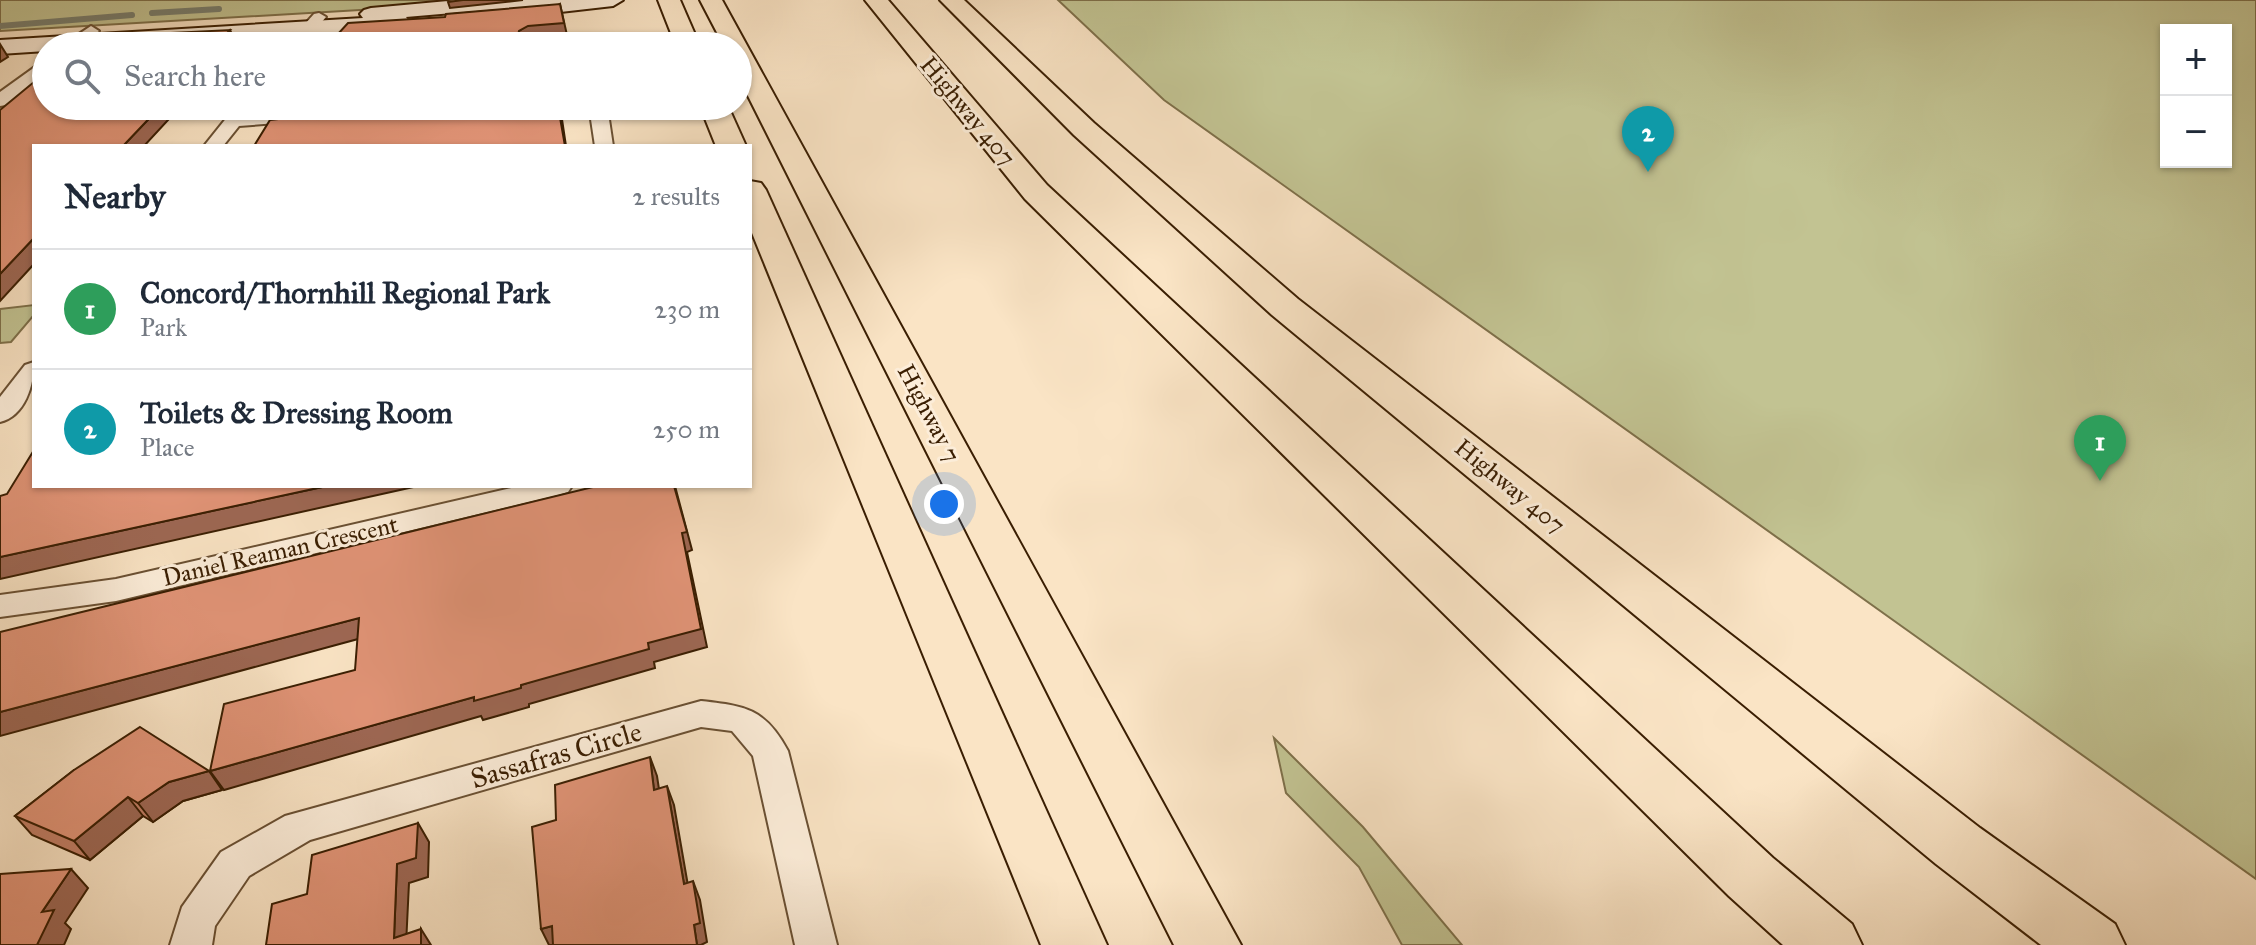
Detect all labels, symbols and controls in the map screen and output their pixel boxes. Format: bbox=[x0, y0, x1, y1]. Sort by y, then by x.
map controls bbox=[2160, 24, 2232, 168]
button: + bbox=[2160, 24, 2232, 96]
search box bbox=[32, 32, 752, 120]
street label: Highway 407 bbox=[914, 50, 1022, 172]
icon: search bbox=[60, 54, 104, 98]
text: Search here bbox=[124, 58, 266, 94]
button: − bbox=[2160, 96, 2232, 168]
pin: 2 bbox=[1622, 106, 1674, 172]
text: Nearby bbox=[64, 176, 166, 217]
text: 2 results bbox=[632, 180, 720, 212]
text: Concord/Thornhill Regional Park bbox=[140, 275, 550, 311]
text: 1 bbox=[85, 293, 95, 325]
text: 230 m bbox=[654, 293, 720, 325]
text: Park bbox=[140, 311, 187, 343]
street label: Highway 7 bbox=[891, 359, 967, 467]
text: Toilets & Dressing Room bbox=[140, 395, 453, 431]
text: 2 bbox=[84, 413, 96, 445]
text: 250 m bbox=[653, 413, 720, 445]
pin: 1 bbox=[2074, 415, 2126, 481]
text: Place bbox=[140, 431, 195, 463]
street label: Highway 407 bbox=[1449, 432, 1571, 540]
your location bbox=[924, 484, 964, 524]
street label: Daniel Reaman Crescent bbox=[159, 509, 401, 593]
street label: Sassafras Circle bbox=[466, 714, 646, 796]

